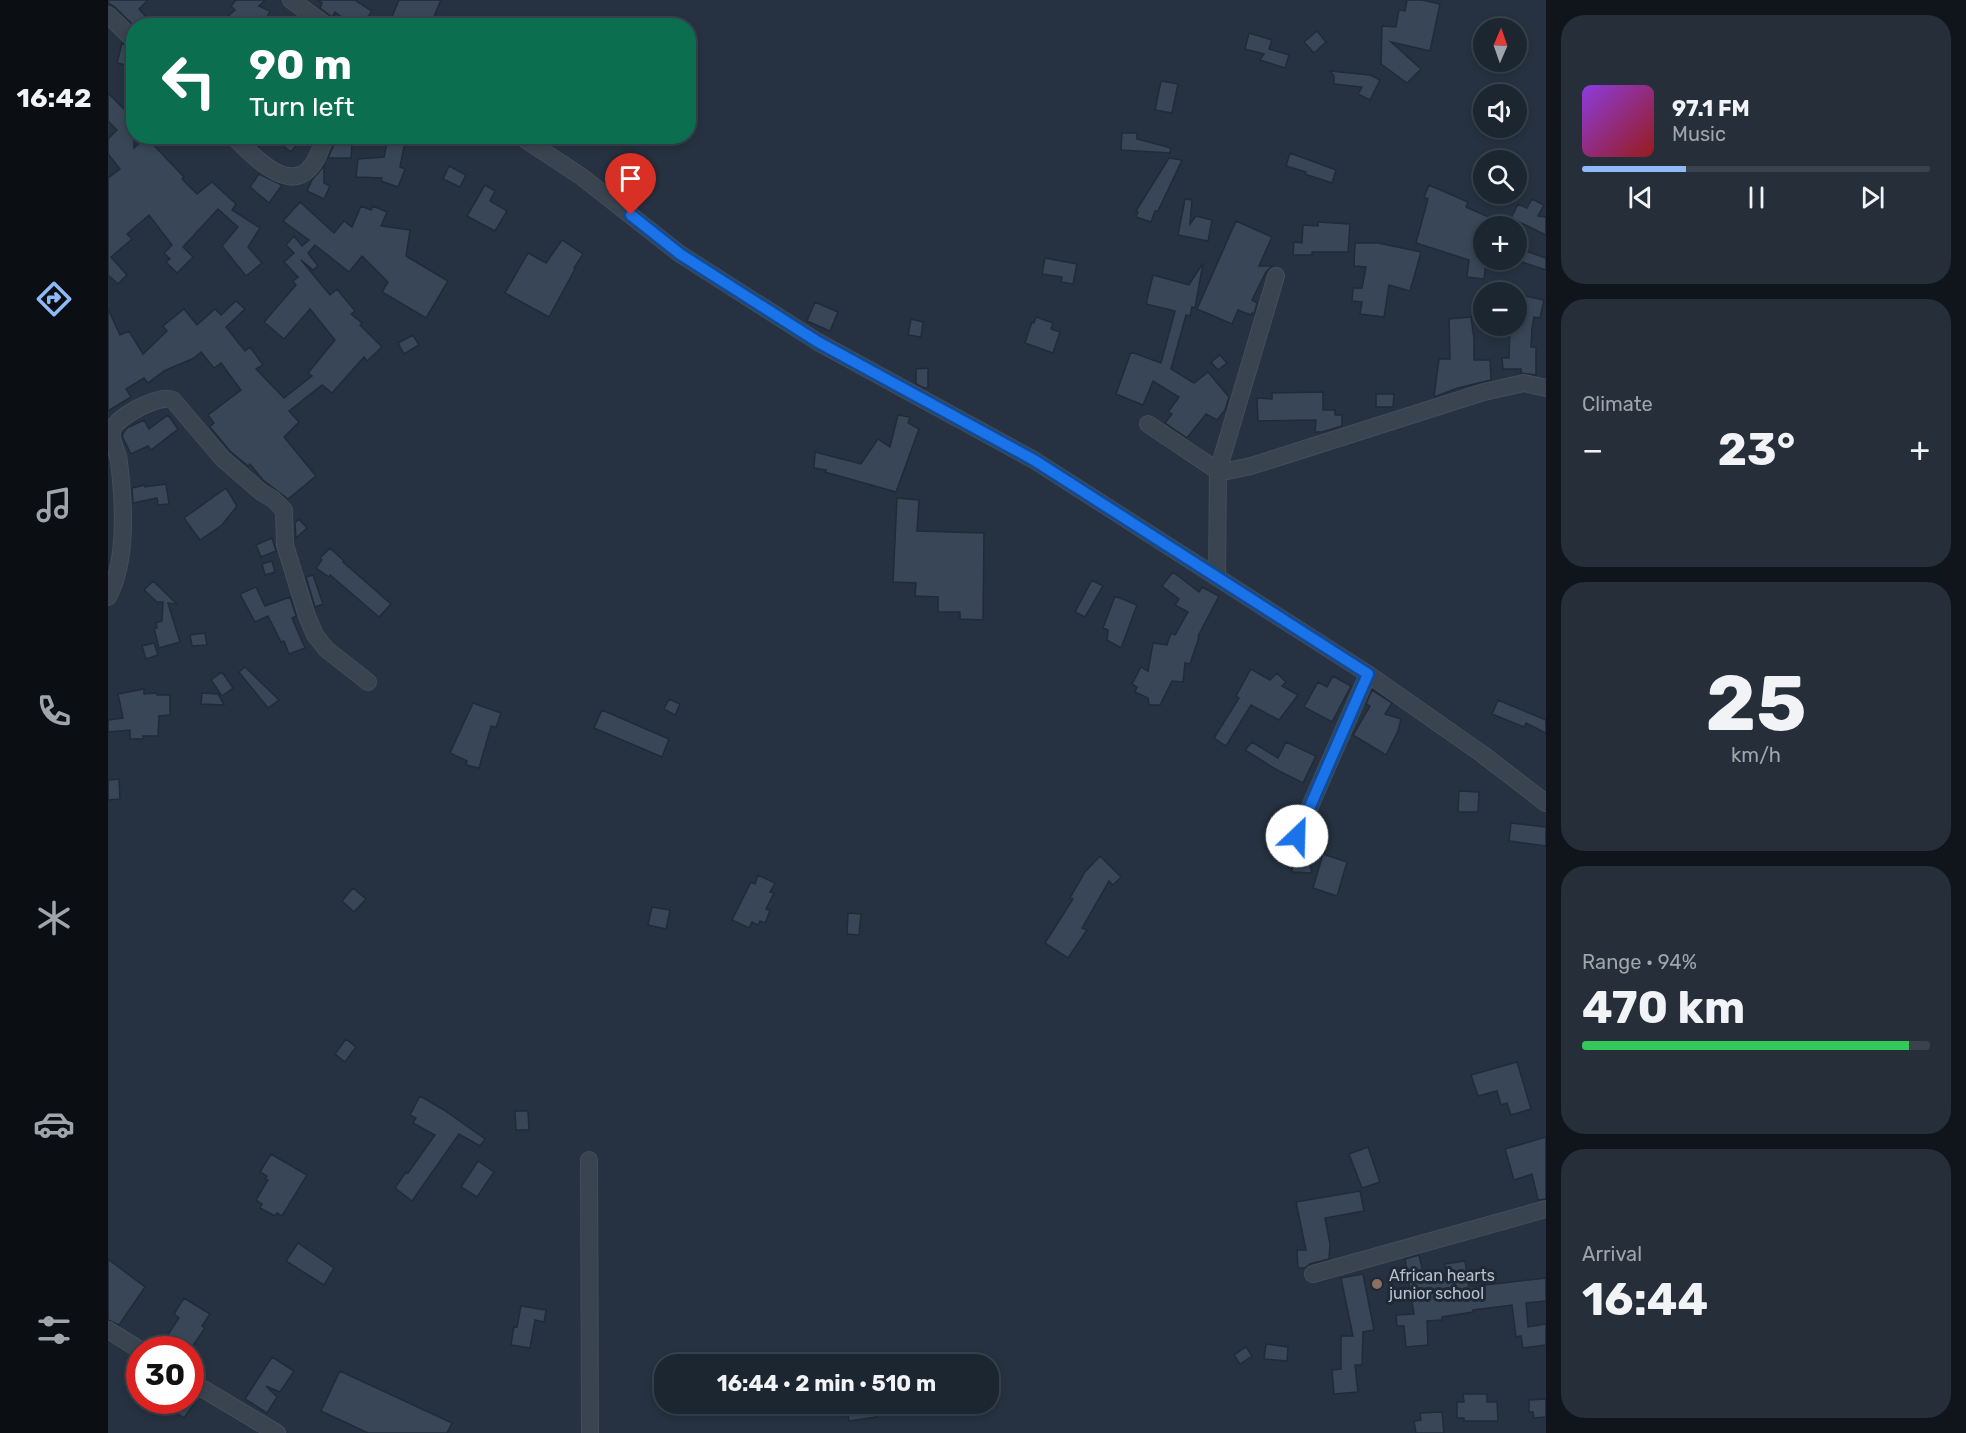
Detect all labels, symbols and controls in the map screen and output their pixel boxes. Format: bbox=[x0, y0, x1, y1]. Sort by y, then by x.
north arrow bbox=[1473, 18, 1527, 72]
map controls bbox=[1473, 18, 1527, 336]
text: 90 m bbox=[249, 40, 352, 90]
icon: left bbox=[150, 42, 228, 120]
text: 16:42 bbox=[17, 82, 91, 114]
button: sound bbox=[1473, 84, 1527, 138]
text: Turn left bbox=[249, 91, 354, 123]
text: 97.1 FM bbox=[1672, 95, 1750, 122]
text: Music bbox=[1672, 122, 1726, 146]
button: search bbox=[1473, 150, 1527, 204]
pin bbox=[605, 153, 656, 215]
icon: arrive bbox=[614, 162, 647, 195]
icon: previous bbox=[1624, 181, 1657, 214]
icon: pause bbox=[1740, 181, 1773, 214]
icon: next bbox=[1856, 181, 1889, 214]
button: + bbox=[1473, 216, 1527, 270]
icon: directions bbox=[33, 278, 75, 320]
button: − bbox=[1473, 282, 1527, 336]
text: Climate bbox=[1582, 392, 1653, 416]
text: 23° bbox=[1718, 423, 1795, 476]
text: − bbox=[1582, 430, 1603, 469]
text: + bbox=[1909, 430, 1930, 469]
icon: music bbox=[33, 484, 75, 526]
text: 25 bbox=[1705, 657, 1807, 750]
icon: phone bbox=[33, 690, 75, 732]
text: km/h bbox=[1731, 743, 1781, 767]
position arrow bbox=[1265, 804, 1329, 868]
icon: climate bbox=[33, 897, 75, 939]
text: Range · 94% bbox=[1582, 950, 1697, 974]
text: 470 km bbox=[1582, 981, 1745, 1034]
icon: car bbox=[33, 1103, 75, 1145]
text: Arrival bbox=[1582, 1242, 1642, 1266]
place label: African hearts junior school bbox=[1388, 1266, 1495, 1303]
text: 16:44 bbox=[1582, 1273, 1708, 1326]
marker: African hearts junior school bbox=[1370, 1277, 1384, 1291]
icon: filters bbox=[33, 1309, 75, 1351]
speed limit sign: 30 bbox=[126, 1336, 204, 1414]
text: 16:44 · 2 min · 510 m bbox=[717, 1370, 936, 1397]

